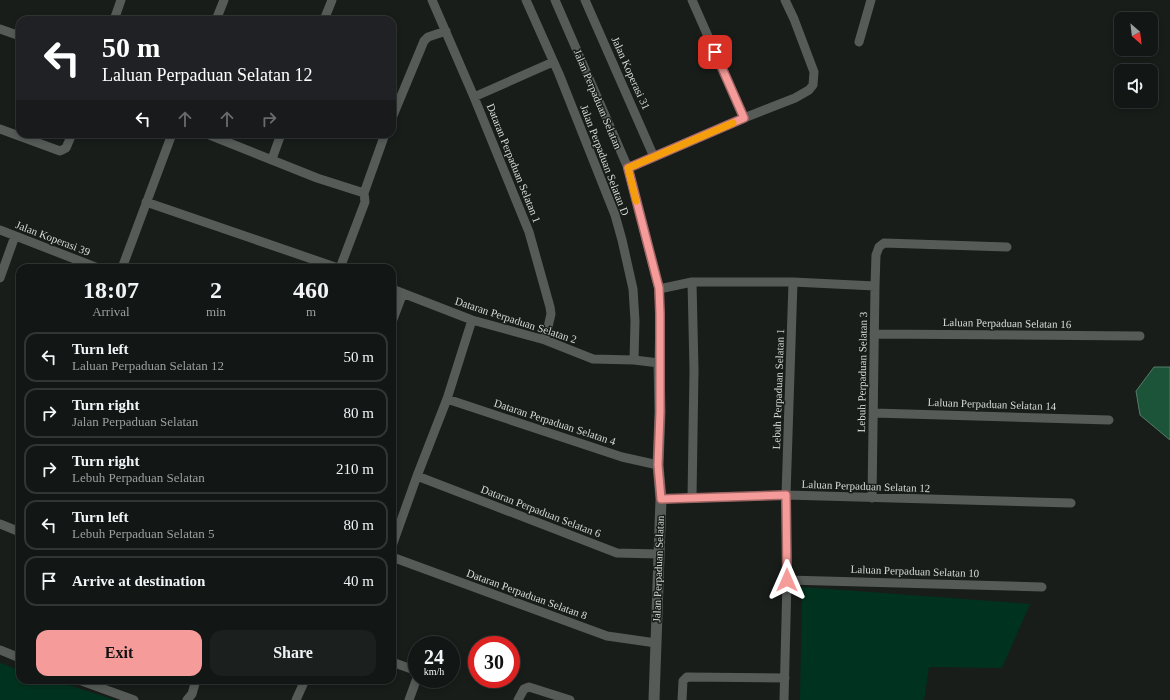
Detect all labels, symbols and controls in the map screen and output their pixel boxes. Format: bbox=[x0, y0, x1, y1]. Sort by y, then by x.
north arrow bbox=[1114, 12, 1158, 56]
map controls bbox=[1114, 12, 1158, 108]
icon: left bbox=[36, 32, 88, 84]
text: 50 m bbox=[102, 32, 160, 63]
street label: Jalan Koperasi 31 bbox=[609, 35, 653, 111]
pin bbox=[698, 35, 732, 69]
icon: arrive bbox=[704, 41, 726, 63]
street label: Jalan Perpaduan Selatan bbox=[572, 47, 625, 151]
button: sound bbox=[1114, 64, 1158, 108]
text: Laluan Perpaduan Selatan 12 bbox=[102, 65, 312, 85]
street label: Dataran Perpaduan Selatan 1 bbox=[485, 102, 543, 224]
street label: Jalan Perpaduan Selatan D bbox=[578, 103, 632, 217]
icon: left bbox=[132, 108, 154, 130]
icon: ahead bbox=[174, 108, 196, 130]
icon: ahead bbox=[216, 108, 238, 130]
icon: right bbox=[258, 108, 280, 130]
street label: Jalan Koperasi 39 bbox=[14, 218, 92, 258]
text: 18:07 bbox=[83, 277, 139, 303]
text: 2 bbox=[210, 277, 222, 303]
text: 460 bbox=[293, 277, 329, 303]
street label: Dataran Perpaduan Selatan 2 bbox=[454, 295, 578, 345]
text: Arrival bbox=[92, 304, 130, 319]
text: min bbox=[206, 304, 226, 319]
text: m bbox=[306, 304, 316, 319]
street label: Lebuh Perpaduan Selatan 3 bbox=[855, 311, 869, 432]
street label: Laluan Perpaduan Selatan 16 bbox=[943, 316, 1072, 330]
street label: Lebuh Perpaduan Selatan 1 bbox=[770, 328, 786, 450]
text: Turn left bbox=[72, 341, 129, 357]
icon: left bbox=[38, 346, 60, 368]
text: 50 m bbox=[344, 349, 374, 365]
text: Laluan Perpaduan Selatan 12 bbox=[72, 358, 224, 373]
street label: Laluan Perpaduan Selatan 14 bbox=[928, 396, 1057, 412]
text: Turn right bbox=[72, 397, 139, 413]
street label: Dataran Perpaduan Selatan 4 bbox=[493, 397, 618, 448]
icon: right bbox=[38, 402, 60, 424]
text: 80 m bbox=[344, 405, 374, 421]
text: Jalan Perpaduan Selatan bbox=[72, 414, 198, 429]
text: Turn right bbox=[72, 453, 139, 469]
icon: right bbox=[38, 458, 60, 480]
text: 210 m bbox=[336, 461, 374, 477]
text: Lebuh Perpaduan Selatan bbox=[72, 470, 205, 485]
street label: Laluan Perpaduan Selatan 12 bbox=[802, 478, 930, 494]
street label: Dataran Perpaduan Selatan 6 bbox=[479, 483, 603, 540]
text: Turn left bbox=[72, 509, 129, 525]
icon: left bbox=[38, 514, 60, 536]
street label: Jalan Perpaduan Selatan bbox=[650, 515, 666, 623]
text: 80 m bbox=[344, 517, 374, 533]
text: Lebuh Perpaduan Selatan 5 bbox=[72, 526, 215, 541]
position arrow bbox=[766, 559, 808, 601]
street label: Laluan Perpaduan Selatan 10 bbox=[851, 563, 980, 579]
street label: Dataran Perpaduan Selatan 8 bbox=[465, 567, 589, 622]
icon: arrive bbox=[38, 570, 60, 592]
text: Arrive at destination bbox=[72, 573, 205, 589]
text: 40 m bbox=[344, 573, 374, 589]
button: Exit bbox=[36, 630, 202, 676]
button: Share bbox=[210, 630, 376, 676]
speed limit sign: 30 bbox=[468, 636, 520, 688]
text: 24 bbox=[424, 646, 444, 668]
text: km/h bbox=[424, 666, 444, 677]

